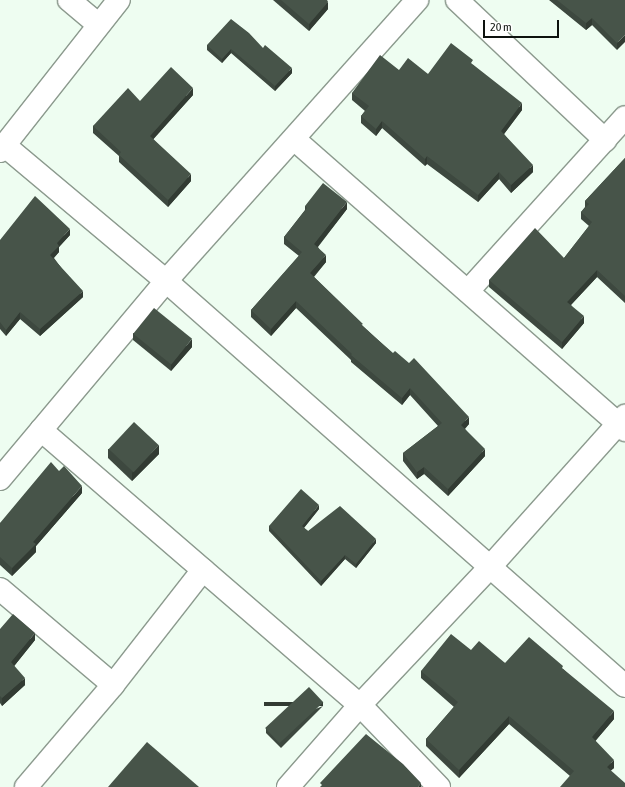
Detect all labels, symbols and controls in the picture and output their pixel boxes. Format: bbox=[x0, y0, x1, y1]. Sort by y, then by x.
scale bar bbox=[485, 12, 561, 38]
text: 20 m bbox=[490, 20, 512, 34]

